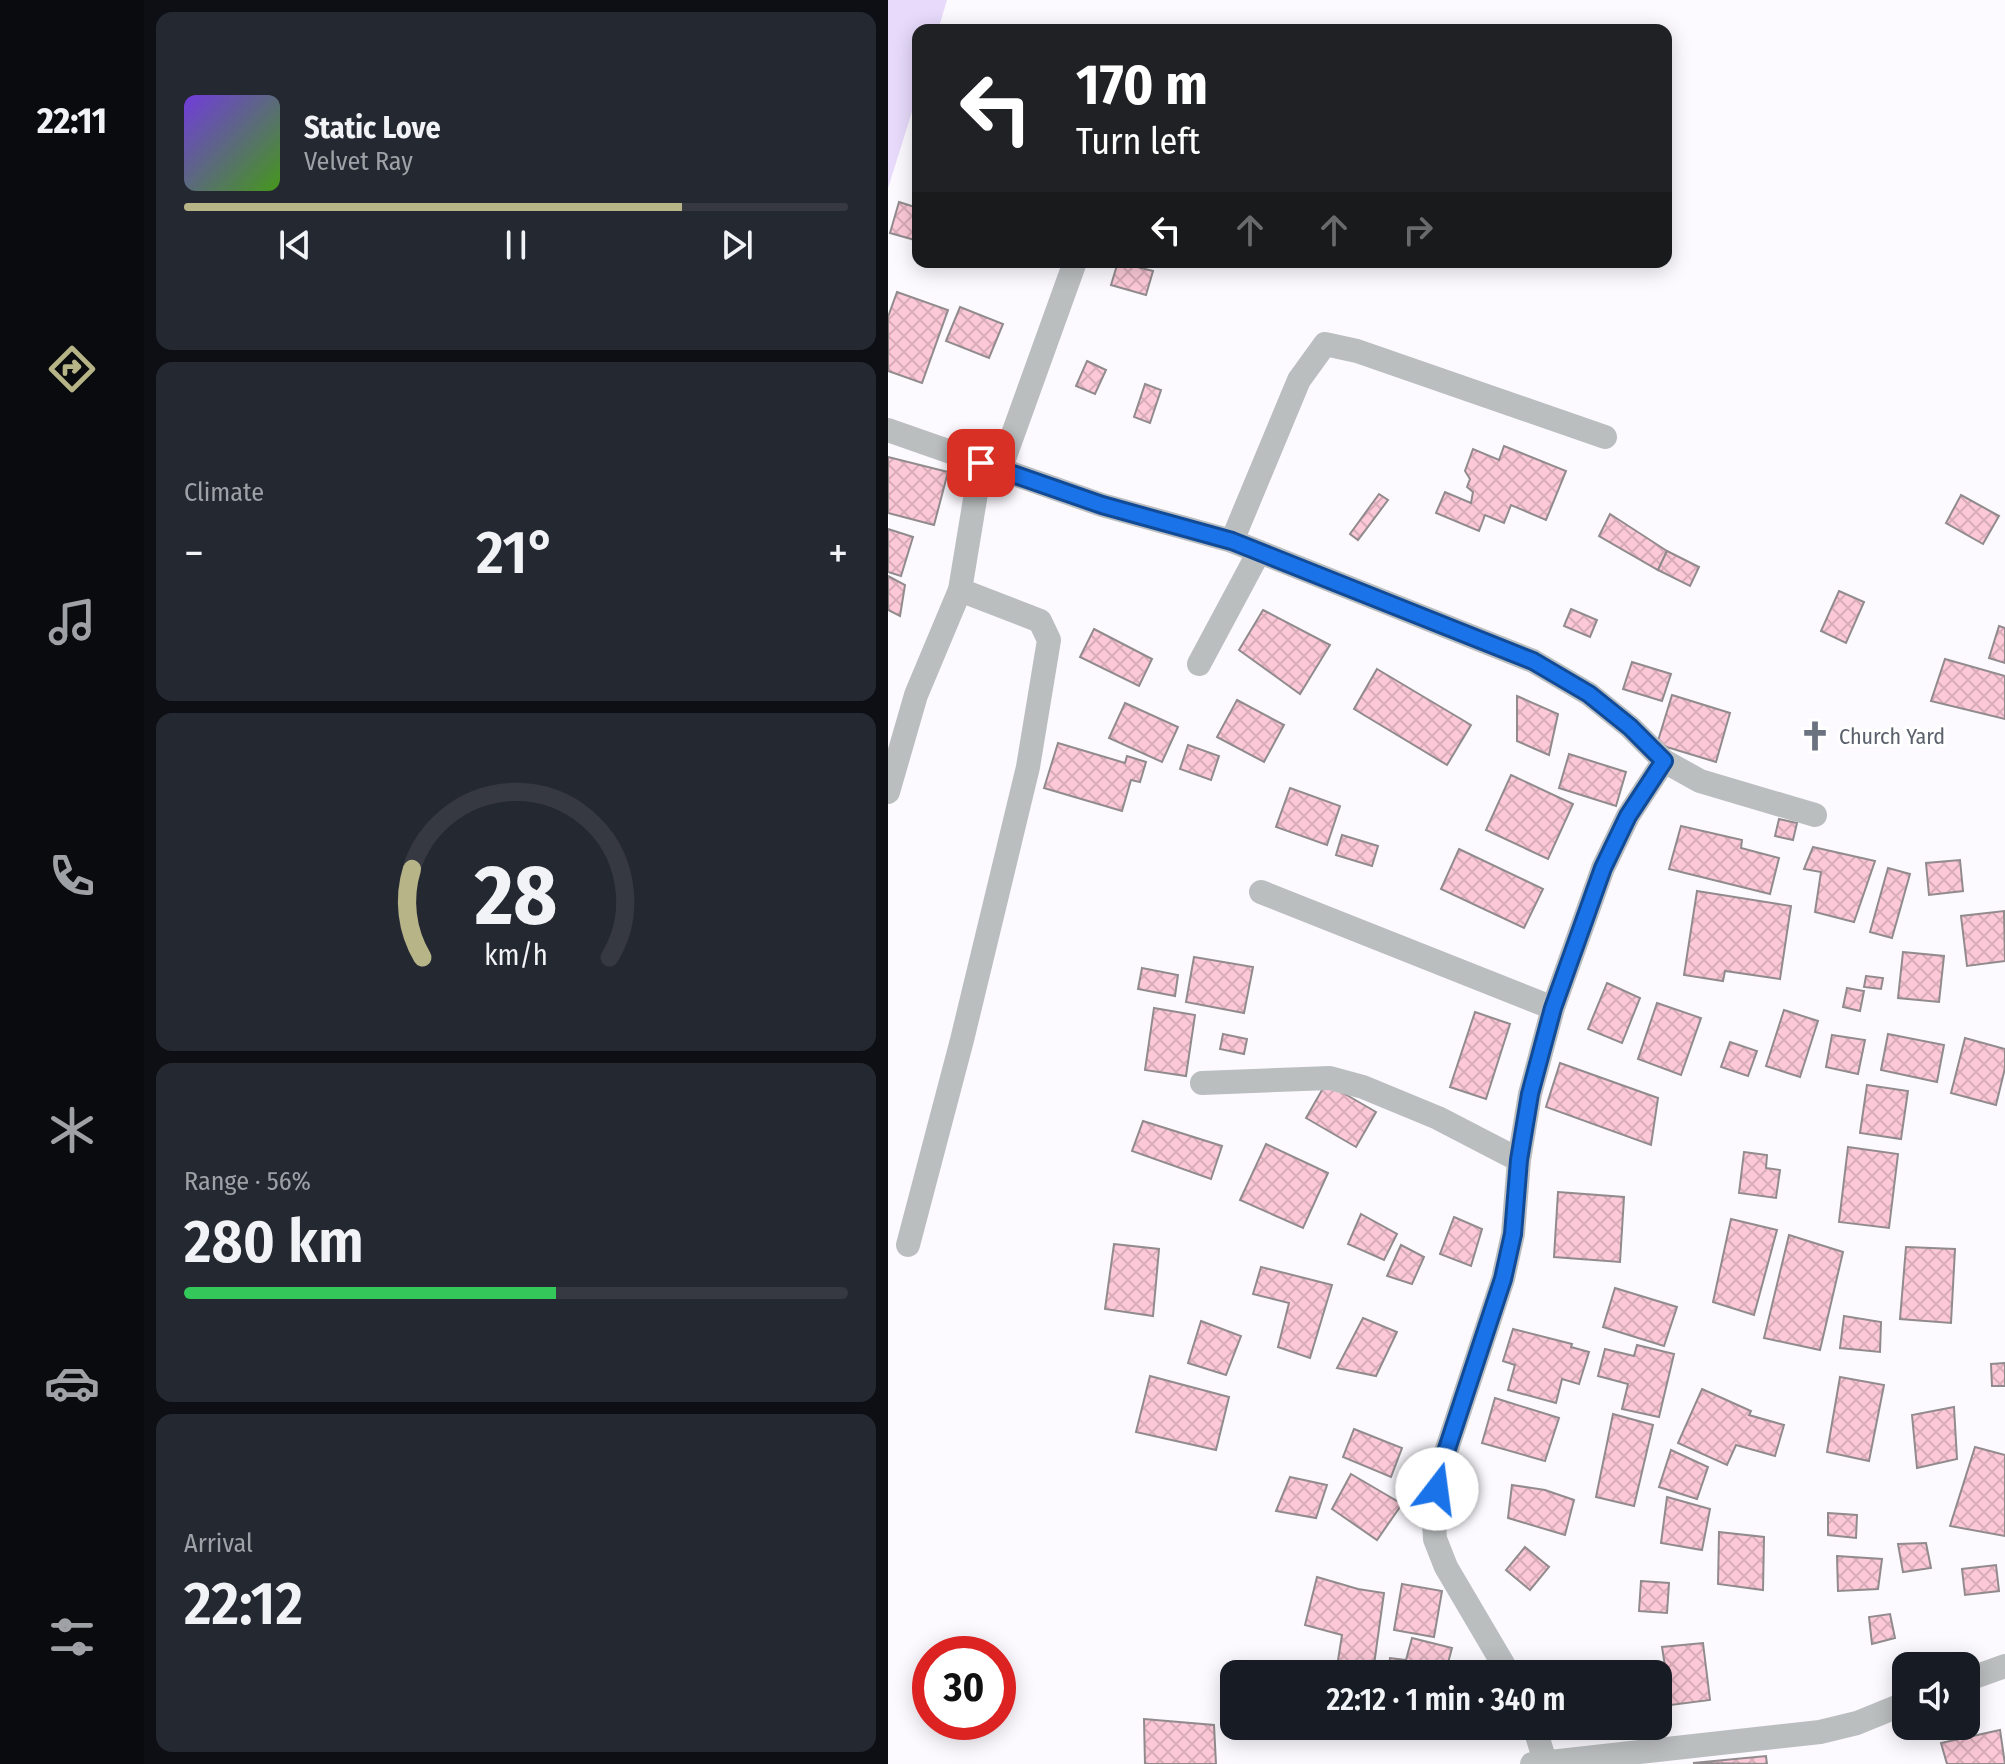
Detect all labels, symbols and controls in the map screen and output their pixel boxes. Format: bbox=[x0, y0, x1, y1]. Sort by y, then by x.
text: 170 m bbox=[1076, 52, 1208, 119]
icon: left bbox=[944, 56, 1048, 160]
text: 22:11 bbox=[37, 99, 107, 143]
text: Static Love bbox=[304, 110, 441, 146]
text: Turn left bbox=[1076, 120, 1200, 164]
text: Velvet Ray bbox=[304, 146, 413, 177]
icon: left bbox=[1144, 208, 1188, 252]
icon: ahead bbox=[1228, 208, 1272, 252]
icon: ahead bbox=[1312, 208, 1356, 252]
icon: right bbox=[1396, 208, 1440, 252]
icon: previous bbox=[273, 223, 317, 267]
icon: pause bbox=[494, 223, 538, 267]
icon: next bbox=[715, 223, 759, 267]
icon: directions bbox=[44, 341, 100, 397]
pin bbox=[947, 429, 1015, 497]
icon: arrive bbox=[959, 441, 1003, 485]
text: Climate bbox=[184, 477, 264, 508]
text: 21° bbox=[476, 517, 556, 589]
text: − bbox=[184, 527, 204, 580]
text: + bbox=[828, 527, 848, 580]
icon: music bbox=[44, 594, 100, 650]
church icon: Church Yard bbox=[1798, 719, 1832, 753]
place label: Church Yard bbox=[1839, 723, 1945, 750]
text: 28 bbox=[474, 846, 557, 946]
icon: phone bbox=[44, 848, 100, 904]
text: km/h bbox=[484, 938, 548, 973]
icon: climate bbox=[44, 1102, 100, 1158]
text: Range · 56% bbox=[184, 1166, 311, 1197]
text: 280 km bbox=[184, 1206, 364, 1278]
icon: car bbox=[44, 1355, 100, 1411]
position arrow bbox=[1395, 1447, 1479, 1531]
text: Arrival bbox=[184, 1528, 253, 1559]
text: 22:12 bbox=[184, 1568, 303, 1640]
icon: filters bbox=[44, 1609, 100, 1665]
speed limit sign: 30 bbox=[912, 1636, 1016, 1740]
map controls bbox=[1892, 1652, 1980, 1740]
button: sound bbox=[1892, 1652, 1980, 1740]
text: 22:12 · 1 min · 340 m bbox=[1326, 1682, 1566, 1718]

